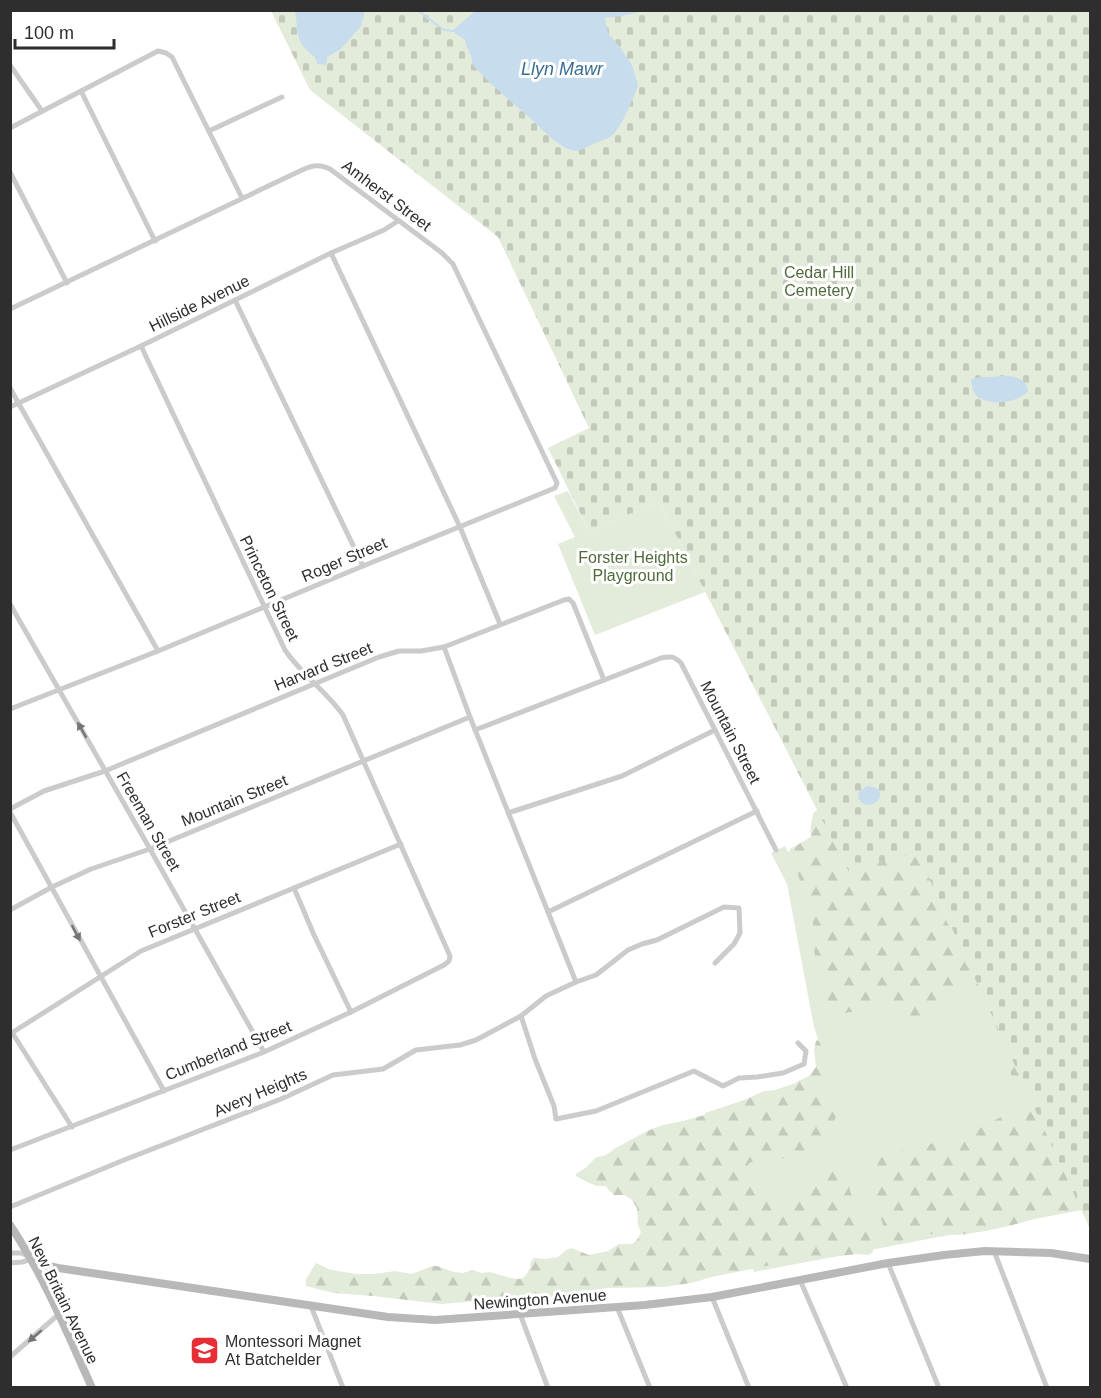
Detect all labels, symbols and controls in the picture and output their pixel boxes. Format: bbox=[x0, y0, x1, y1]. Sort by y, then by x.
scale bar bbox=[15, 12, 114, 50]
text: 100 m bbox=[24, 23, 74, 43]
water label: Llyn Mawr bbox=[521, 59, 604, 79]
street label: Amherst Street bbox=[339, 157, 435, 235]
park label: Cedar Hill Cemetery bbox=[784, 264, 854, 299]
street label: Hillside Avenue bbox=[146, 272, 252, 335]
street label: Princeton Street bbox=[237, 533, 303, 644]
street label: Roger Street bbox=[299, 534, 390, 585]
park label: Forster Heights Playground bbox=[578, 549, 688, 584]
street label: Harvard Street bbox=[272, 639, 375, 694]
street label: Mountain Street bbox=[697, 678, 764, 787]
one-way arrow bbox=[77, 721, 87, 738]
street label: Freeman Street bbox=[113, 769, 184, 874]
street label: Mountain Street bbox=[179, 771, 290, 830]
street label: Forster Street bbox=[146, 888, 243, 941]
one-way arrow bbox=[71, 924, 81, 941]
street label: Cumberland Street bbox=[163, 1017, 294, 1083]
street label: Avery Heights bbox=[211, 1065, 309, 1120]
street label: New Britain Avenue bbox=[25, 1234, 102, 1367]
street label: Newington Avenue bbox=[473, 1286, 607, 1313]
one-way arrow bbox=[27, 1329, 43, 1342]
place label: Montessori Magnet At Batchelder bbox=[225, 1333, 362, 1368]
school or university icon: Montessori Magnet At Batchelder bbox=[188, 1334, 220, 1366]

